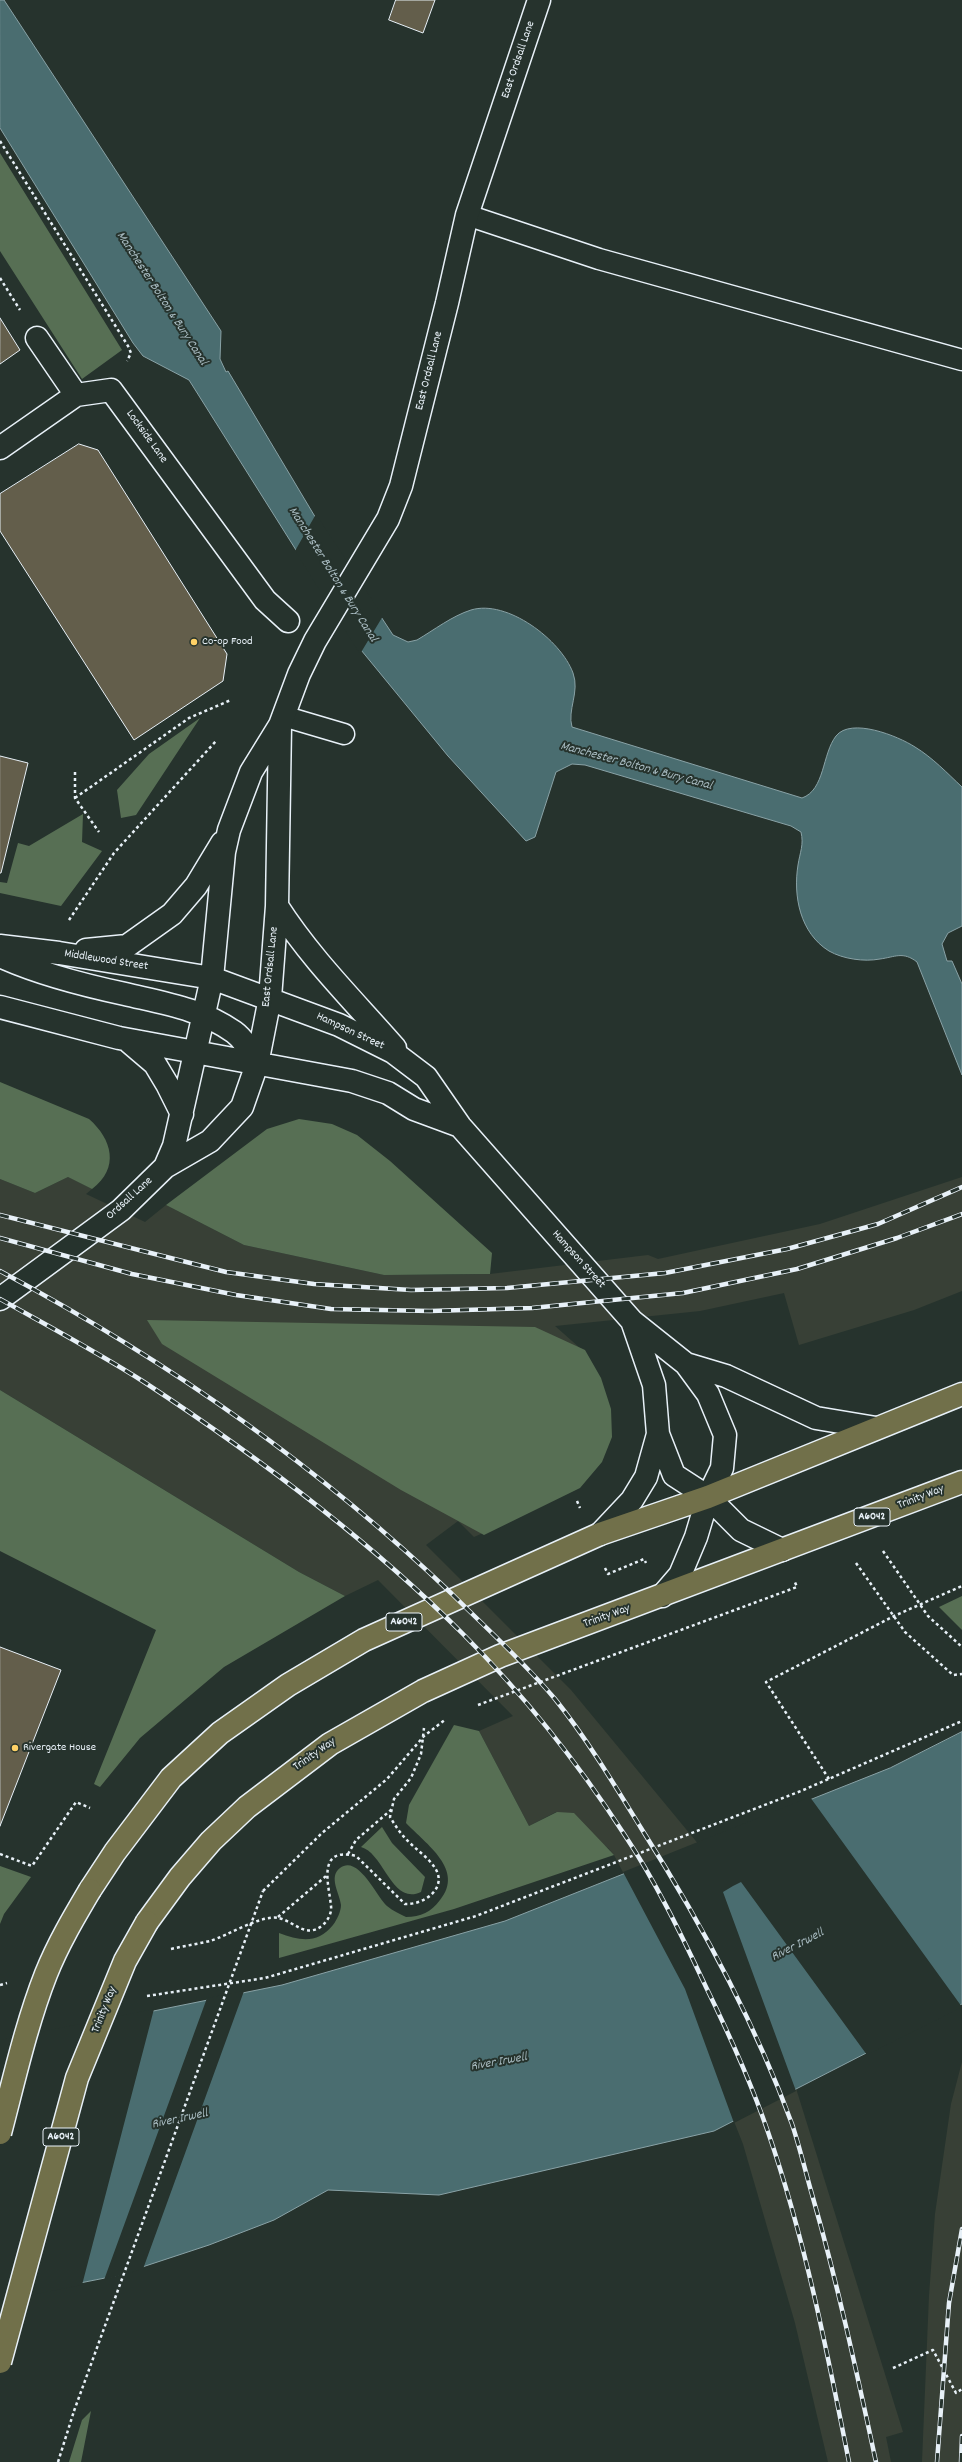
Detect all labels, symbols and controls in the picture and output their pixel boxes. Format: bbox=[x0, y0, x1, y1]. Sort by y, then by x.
street label: East Ordsall Lane bbox=[499, 19, 539, 101]
water label: Manchester Bolton & Bury Canal bbox=[112, 229, 210, 369]
street label: East Ordsall Lane bbox=[413, 330, 447, 412]
street label: Lockside Lane bbox=[122, 408, 170, 466]
water label: Manchester Bolton & Bury Canal bbox=[284, 505, 380, 645]
place label: Co-op Food bbox=[202, 635, 253, 649]
marker: Co-op Food bbox=[189, 637, 199, 647]
water label: Manchester Bolton & Bury Canal bbox=[559, 739, 713, 795]
street label: East Ordsall Lane bbox=[260, 926, 282, 1008]
street label: Middlewood Street bbox=[63, 947, 149, 975]
street label: Hampson Street bbox=[314, 1010, 386, 1054]
street label: Ordsall Lane bbox=[104, 1174, 156, 1224]
street label: Hampson Street bbox=[548, 1228, 608, 1292]
street label: Trinity Way bbox=[896, 1483, 946, 1513]
road number: A6042 bbox=[854, 1508, 890, 1526]
street label: Trinity Way bbox=[582, 1602, 632, 1632]
road number: A6042 bbox=[386, 1613, 422, 1631]
street label: Trinity Way bbox=[291, 1735, 339, 1775]
place label: Rivergate House bbox=[23, 1741, 96, 1755]
marker: Rivergate House bbox=[10, 1743, 20, 1753]
water label: River Irwell bbox=[769, 1926, 827, 1966]
street label: Trinity Way bbox=[89, 1985, 121, 2035]
water label: River Irwell bbox=[470, 2050, 528, 2076]
water label: River Irwell bbox=[151, 2106, 209, 2134]
road number: A6042 bbox=[43, 2128, 79, 2146]

